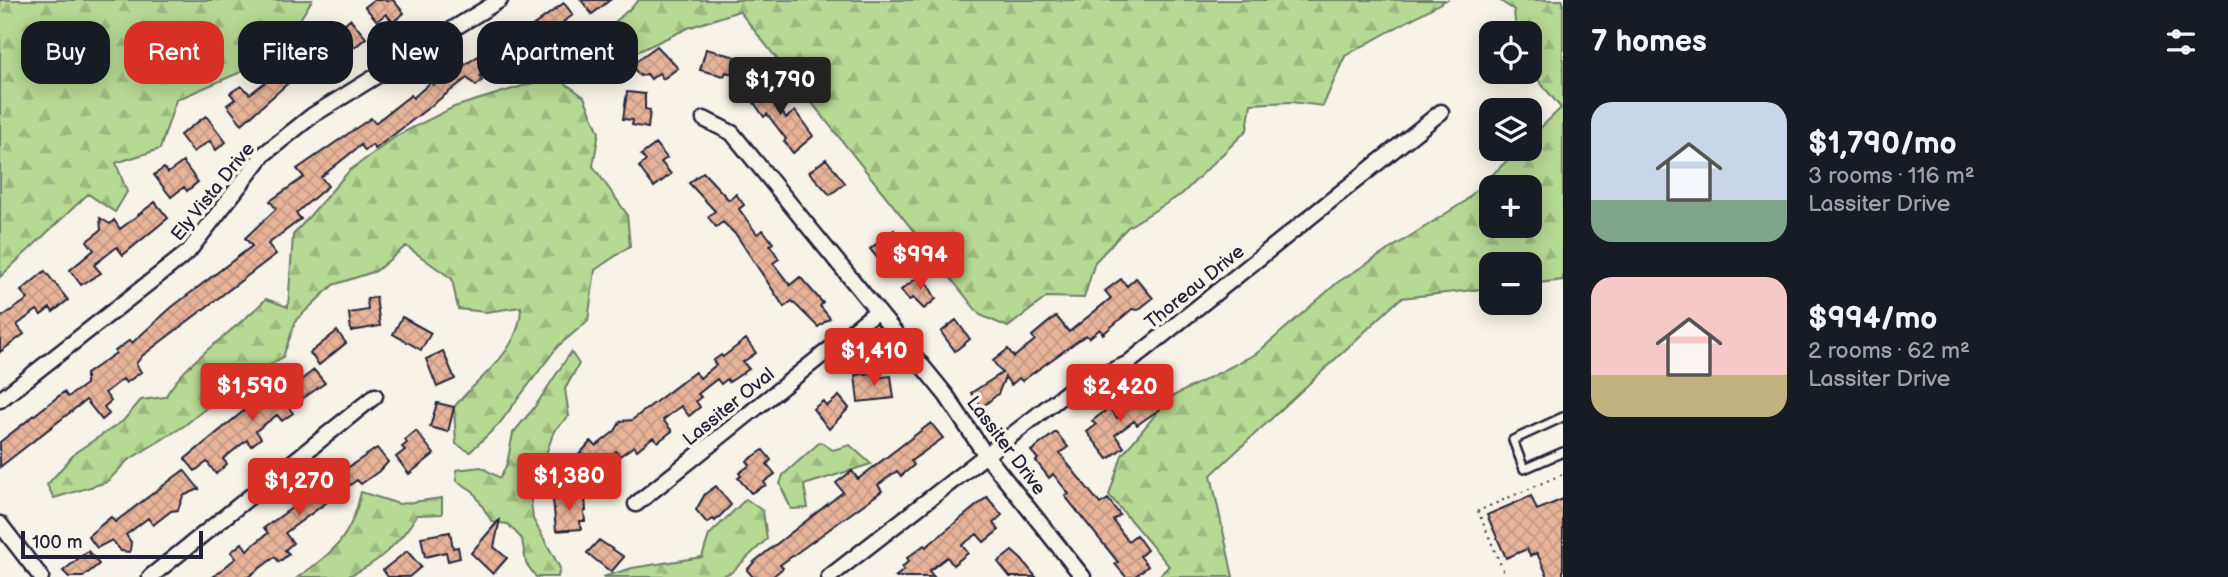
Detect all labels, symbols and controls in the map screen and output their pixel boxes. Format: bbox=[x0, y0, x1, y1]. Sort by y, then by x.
chip: Buy bbox=[21, 21, 110, 84]
chip: Rent bbox=[124, 21, 224, 84]
chip: Filters bbox=[238, 21, 353, 84]
chip: New bbox=[367, 21, 463, 84]
chip: Apartment bbox=[477, 21, 638, 84]
map controls bbox=[1479, 21, 1542, 315]
button: locate bbox=[1479, 21, 1542, 84]
icon: filters bbox=[2162, 23, 2200, 61]
text: 7 homes bbox=[1591, 24, 1707, 60]
pin: $1,790 bbox=[723, 58, 837, 117]
text: $1,790 bbox=[745, 66, 815, 94]
button: layers bbox=[1479, 98, 1542, 161]
text: $1,790/mo bbox=[1808, 126, 1957, 162]
icon: home bbox=[1647, 130, 1731, 214]
street label: Ely Vista Drive bbox=[166, 138, 260, 246]
text: 3 rooms · 116 m² bbox=[1808, 162, 1975, 190]
button: + bbox=[1479, 175, 1542, 238]
text: Lassiter Drive bbox=[1808, 190, 1950, 218]
pin: $994 bbox=[879, 232, 961, 292]
street label: Thoreau Drive bbox=[1141, 240, 1249, 334]
text: $994 bbox=[892, 241, 948, 269]
button: − bbox=[1479, 252, 1542, 315]
text: $994/mo bbox=[1808, 301, 1937, 337]
icon: home bbox=[1647, 305, 1731, 389]
pin: $1,410 bbox=[817, 328, 931, 388]
text: $1,410 bbox=[840, 337, 908, 365]
text: 2 rooms · 62 m² bbox=[1808, 337, 1970, 365]
street label: Lassiter Oval bbox=[678, 363, 779, 451]
pin: $1,590 bbox=[195, 364, 309, 423]
pin: $2,420 bbox=[1063, 364, 1177, 424]
text: Lassiter Drive bbox=[1808, 365, 1950, 393]
text: $1,590 bbox=[216, 372, 288, 400]
text: $2,420 bbox=[1082, 373, 1158, 401]
street label: Lassiter Drive bbox=[961, 392, 1050, 500]
pin: $1,380 bbox=[512, 454, 626, 513]
pin: $1,270 bbox=[242, 458, 356, 518]
text: $1,380 bbox=[533, 462, 605, 490]
text: $1,270 bbox=[264, 467, 334, 495]
scale bar bbox=[21, 528, 203, 560]
text: 100 m bbox=[32, 531, 83, 554]

